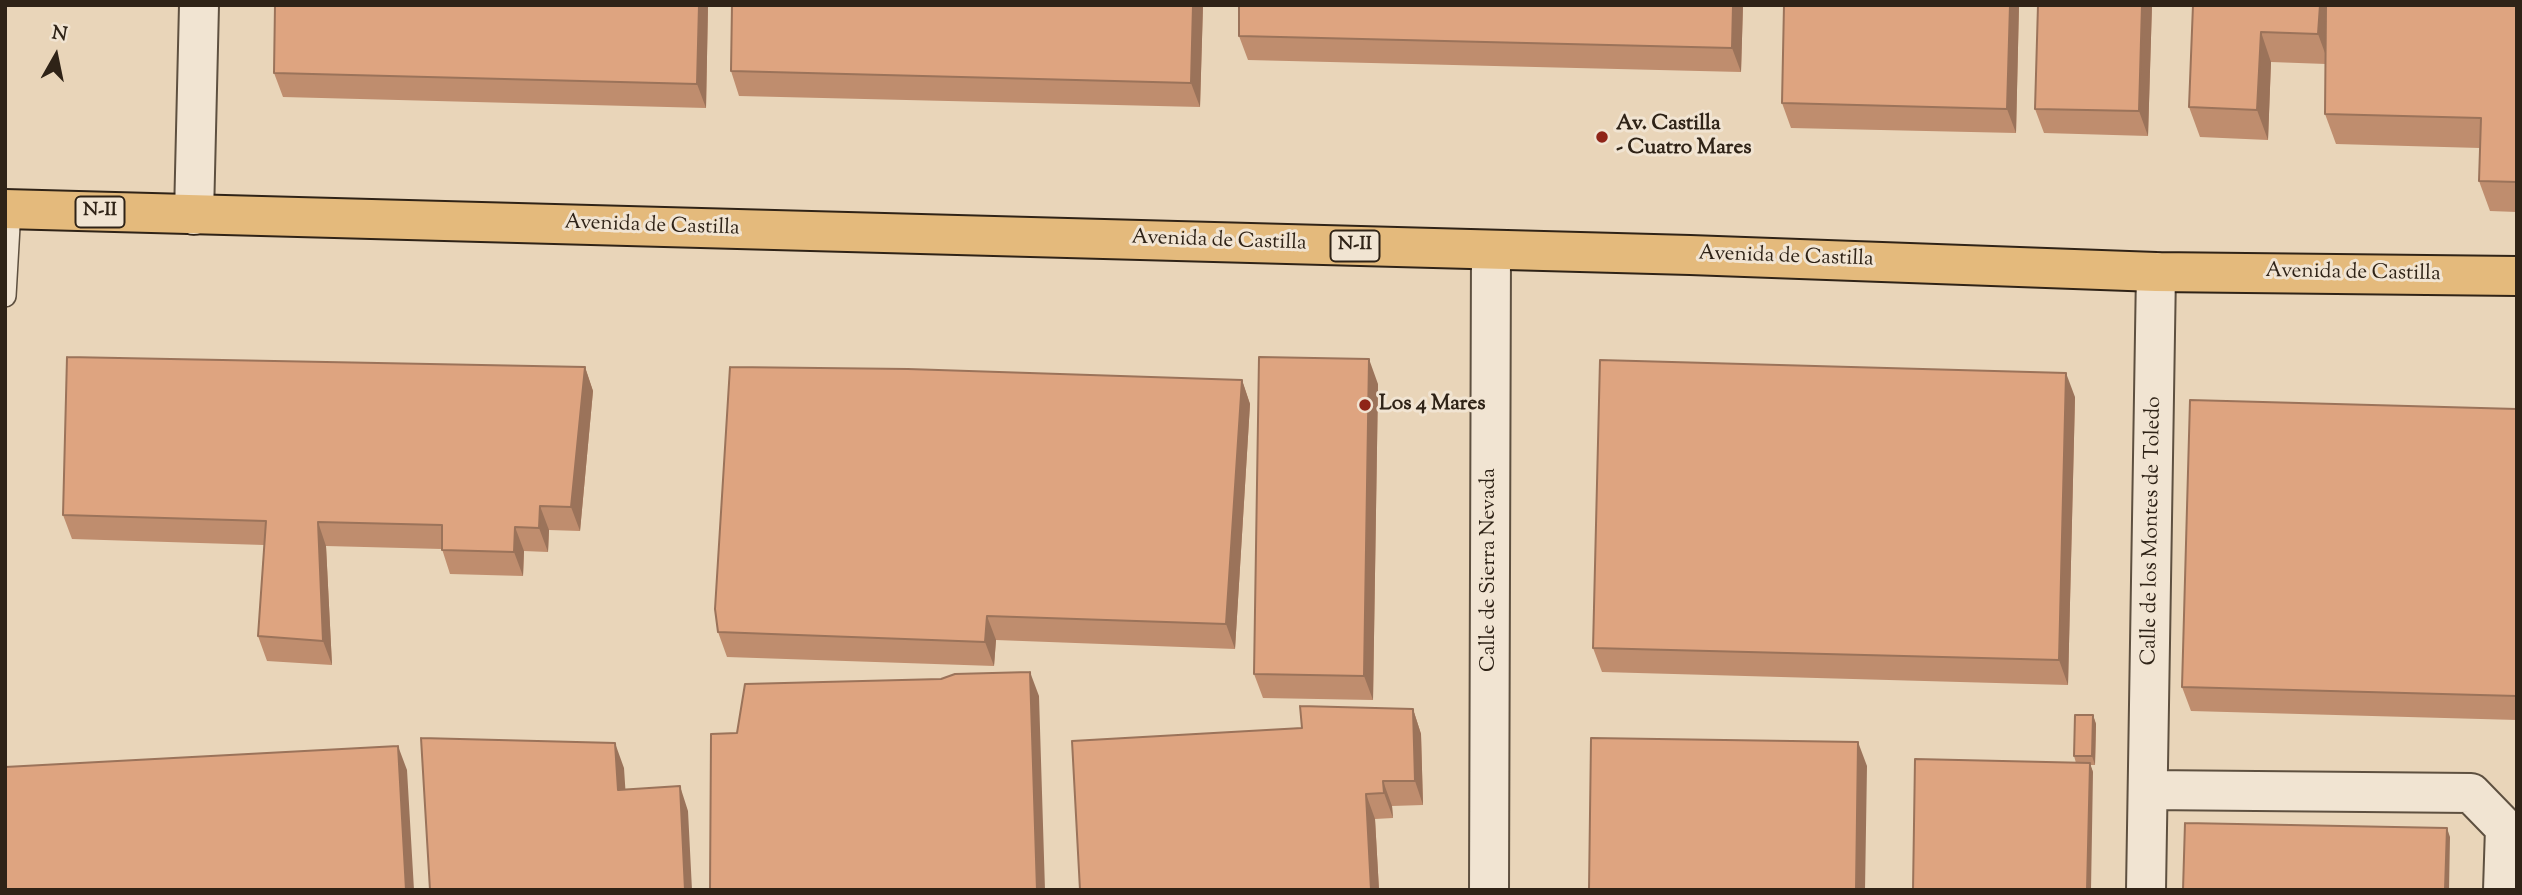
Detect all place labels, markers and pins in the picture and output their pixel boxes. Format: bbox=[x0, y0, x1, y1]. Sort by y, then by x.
place label: Av. Castilla - Cuatro Mares bbox=[1616, 112, 1751, 162]
marker: Av. Castilla - Cuatro Mares bbox=[1594, 129, 1610, 145]
place label: Los 4 Mares bbox=[1379, 392, 1486, 418]
marker: Los 4 Mares bbox=[1357, 397, 1373, 413]

